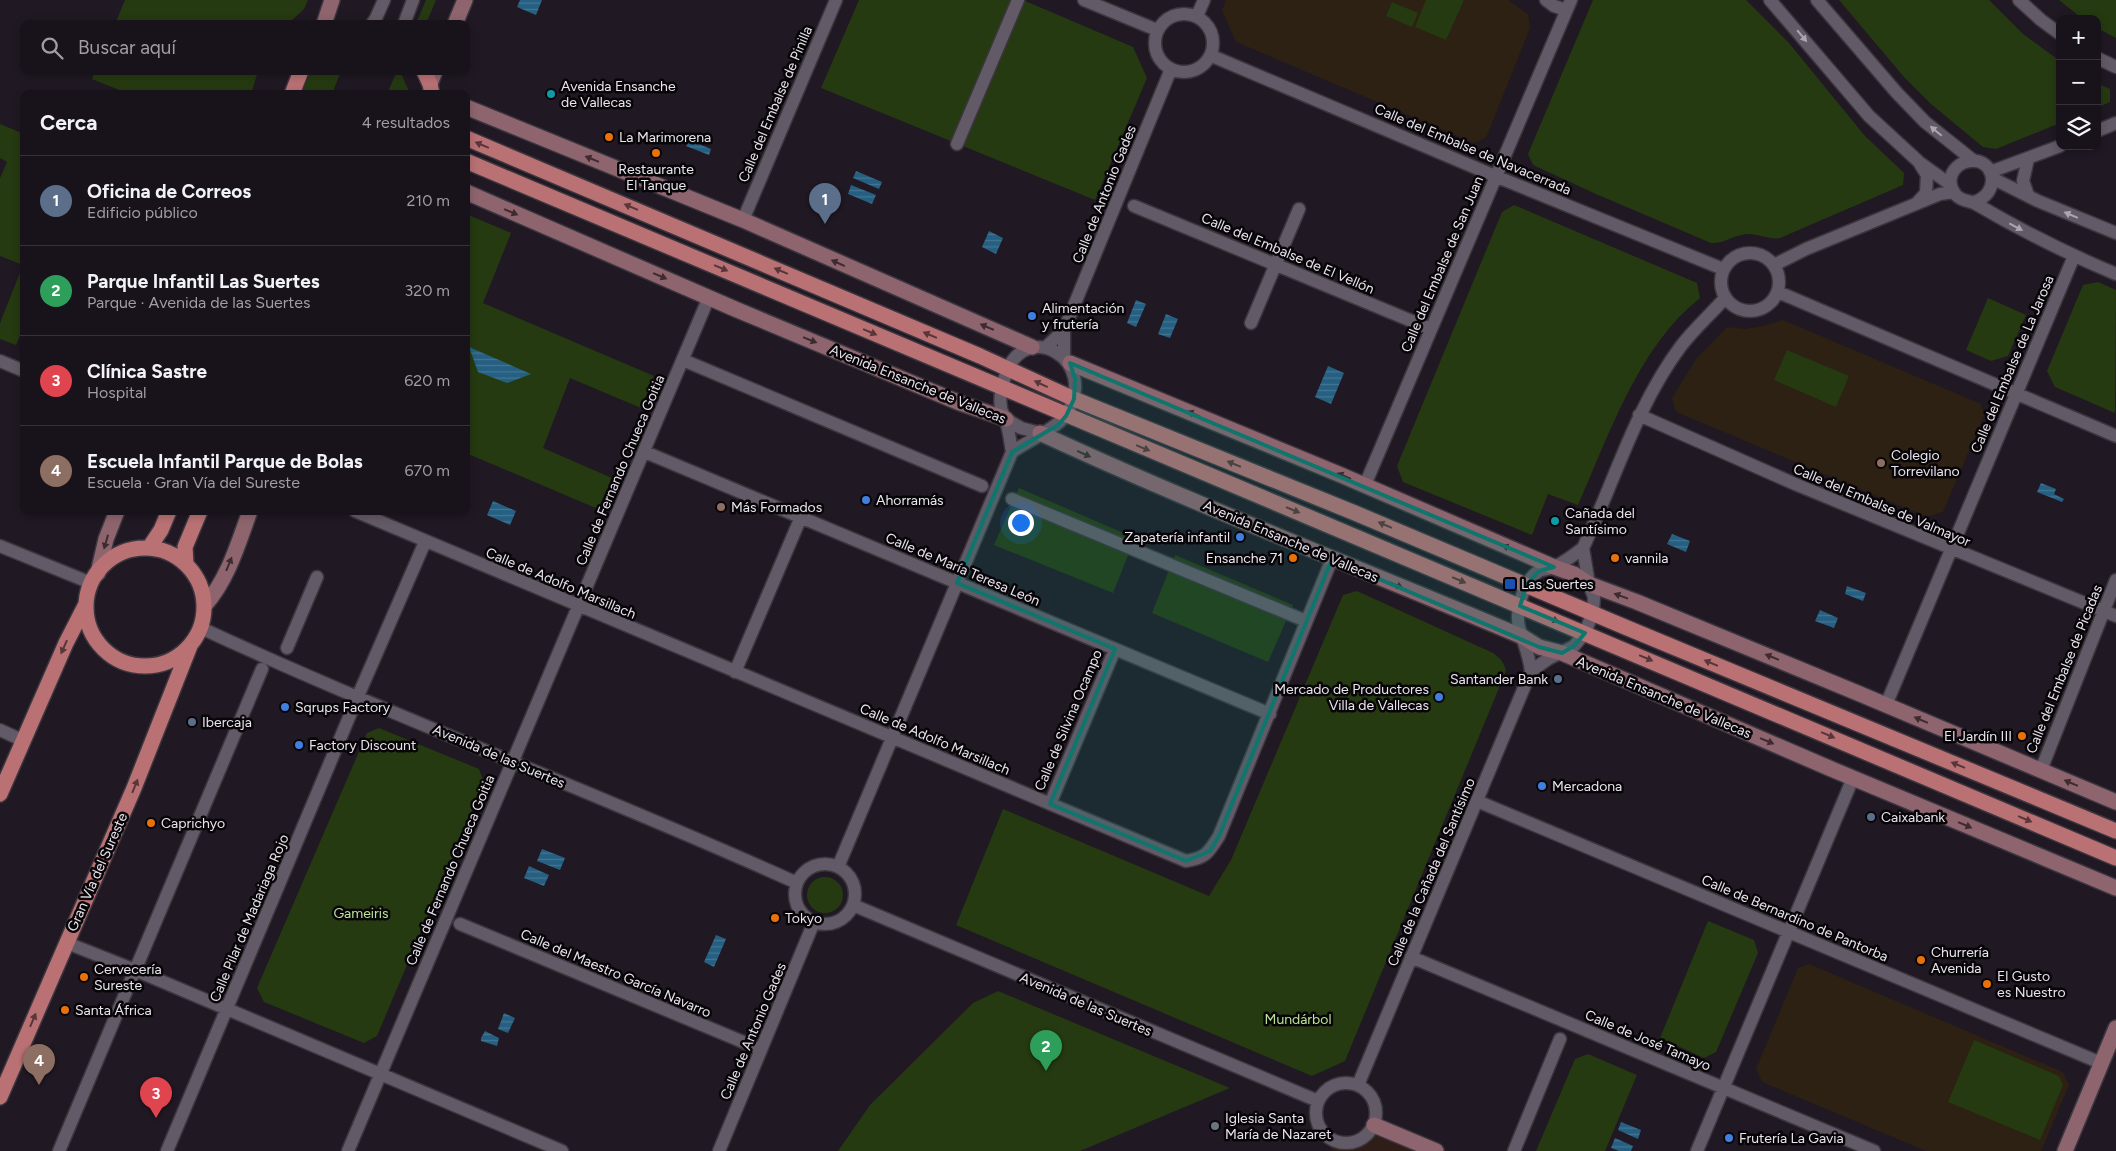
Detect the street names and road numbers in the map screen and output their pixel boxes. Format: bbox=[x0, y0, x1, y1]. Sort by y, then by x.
street label: Calle del Embalse de Pinilla bbox=[735, 23, 816, 185]
street label: Calle del Embalse de Navacerrada bbox=[1372, 100, 1574, 199]
street label: Calle de Antonio Gades bbox=[1069, 123, 1140, 266]
street label: Calle del Embalse de San Juan bbox=[1398, 174, 1487, 355]
street label: Calle del Embalse de El Vellón bbox=[1199, 209, 1377, 298]
street label: Calle del Embalse de La Jarosa bbox=[1967, 273, 2058, 456]
street label: Avenida Ensanche de Vallecas bbox=[827, 341, 1008, 428]
street label: Calle de Fernando Chueca Goitia bbox=[572, 372, 668, 568]
street label: Calle del Embalse de Valmayor bbox=[1791, 460, 1973, 551]
street label: Avenida Ensanche de Vallecas bbox=[1201, 497, 1381, 586]
street label: Calle de María Teresa León bbox=[883, 529, 1043, 610]
street label: Calle de Adolfo Marsillach bbox=[483, 544, 639, 623]
street label: Calle del Embalse de Picadas bbox=[2023, 582, 2106, 756]
street label: Calle de Silvina Ocampo bbox=[1031, 647, 1106, 793]
street label: Avenida Ensanche de Vallecas bbox=[1574, 653, 1754, 742]
street label: Calle de Adolfo Marsillach bbox=[857, 700, 1013, 779]
street label: Avenida de las Suertes bbox=[430, 721, 567, 792]
street label: Calle de Fernando Chueca Goitia bbox=[402, 772, 498, 968]
street label: Calle de la Cañada del Santísimo bbox=[1384, 776, 1479, 969]
street label: Gran Vía del Sureste bbox=[64, 810, 131, 934]
street label: Calle Pilar de Madariaga Rojo bbox=[206, 832, 293, 1005]
street label: Calle de Bernardino de Pantorba bbox=[1699, 871, 1891, 966]
street label: Calle del Maestro García Navarro bbox=[518, 926, 714, 1021]
street label: Calle de Antonio Gades bbox=[717, 960, 790, 1102]
street label: Avenida de las Suertes bbox=[1017, 969, 1154, 1040]
street label: Calle de José Tamayo bbox=[1582, 1006, 1713, 1075]

